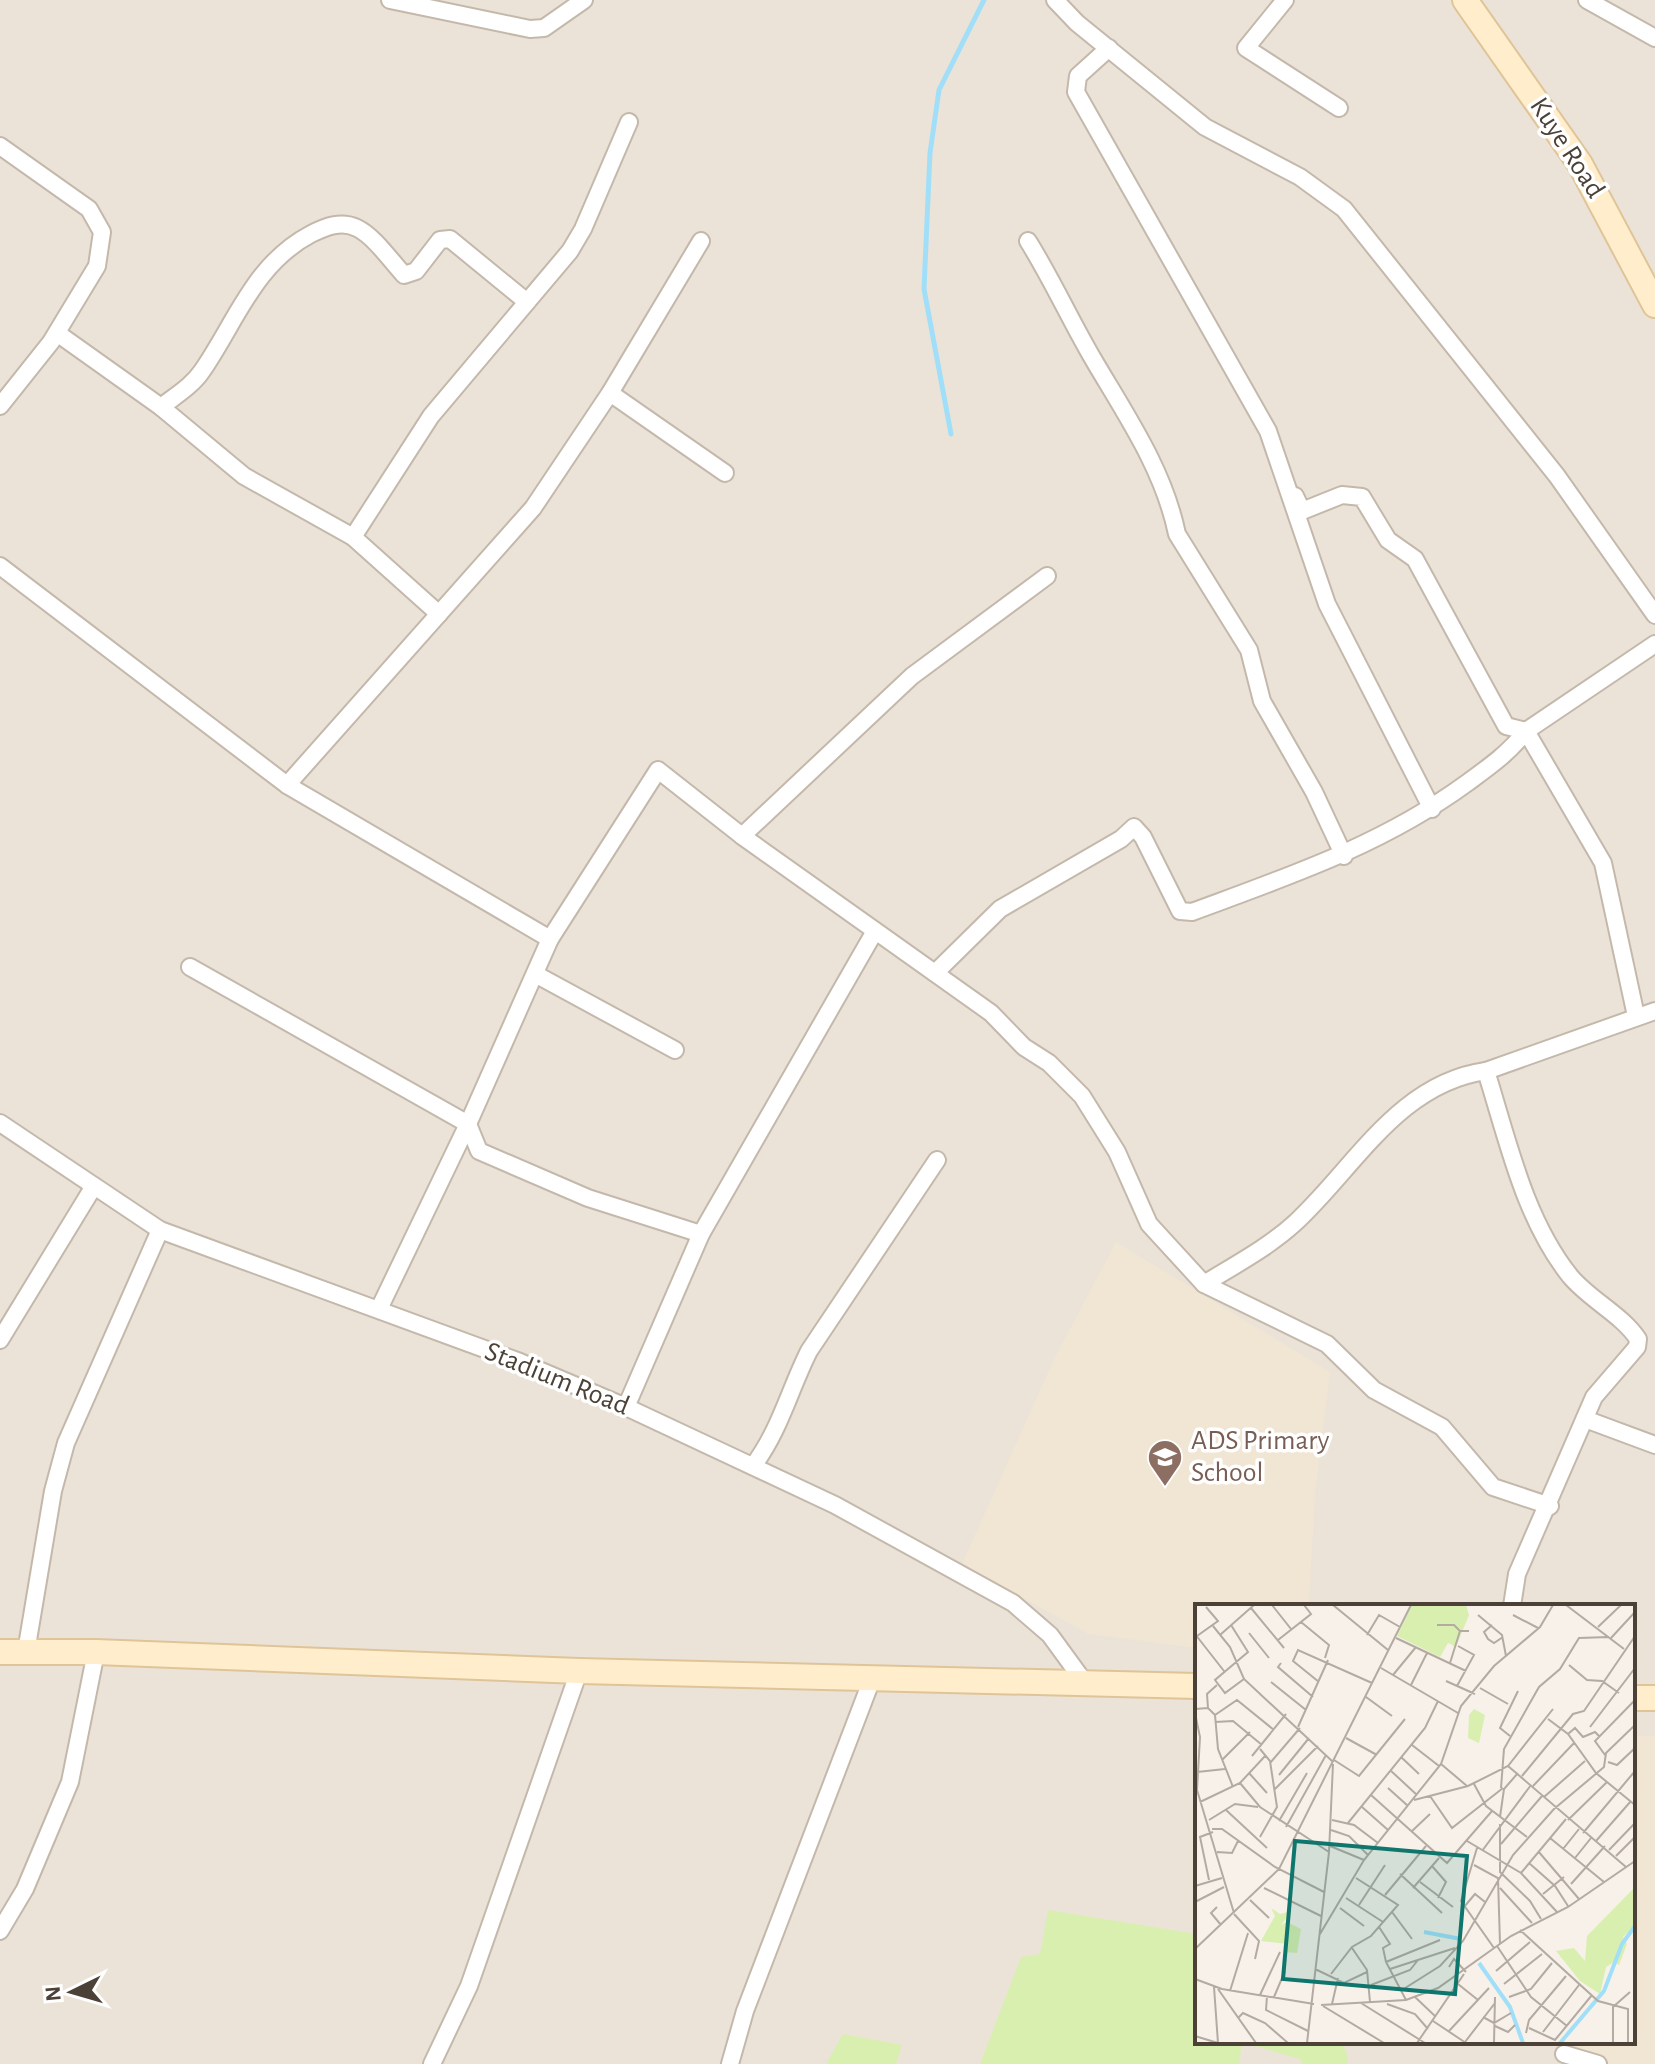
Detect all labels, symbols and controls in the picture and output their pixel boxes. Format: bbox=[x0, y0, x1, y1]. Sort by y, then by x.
street label: Kuye Road bbox=[1524, 93, 1610, 203]
street label: Stadium Road bbox=[481, 1337, 633, 1421]
place label: ADS Primary School bbox=[1191, 1427, 1330, 1487]
school or university icon: ADS Primary School bbox=[1146, 1438, 1184, 1488]
inset map bbox=[1195, 1604, 1635, 2044]
north arrow bbox=[32, 1952, 112, 2032]
text: N bbox=[41, 1985, 65, 2002]

